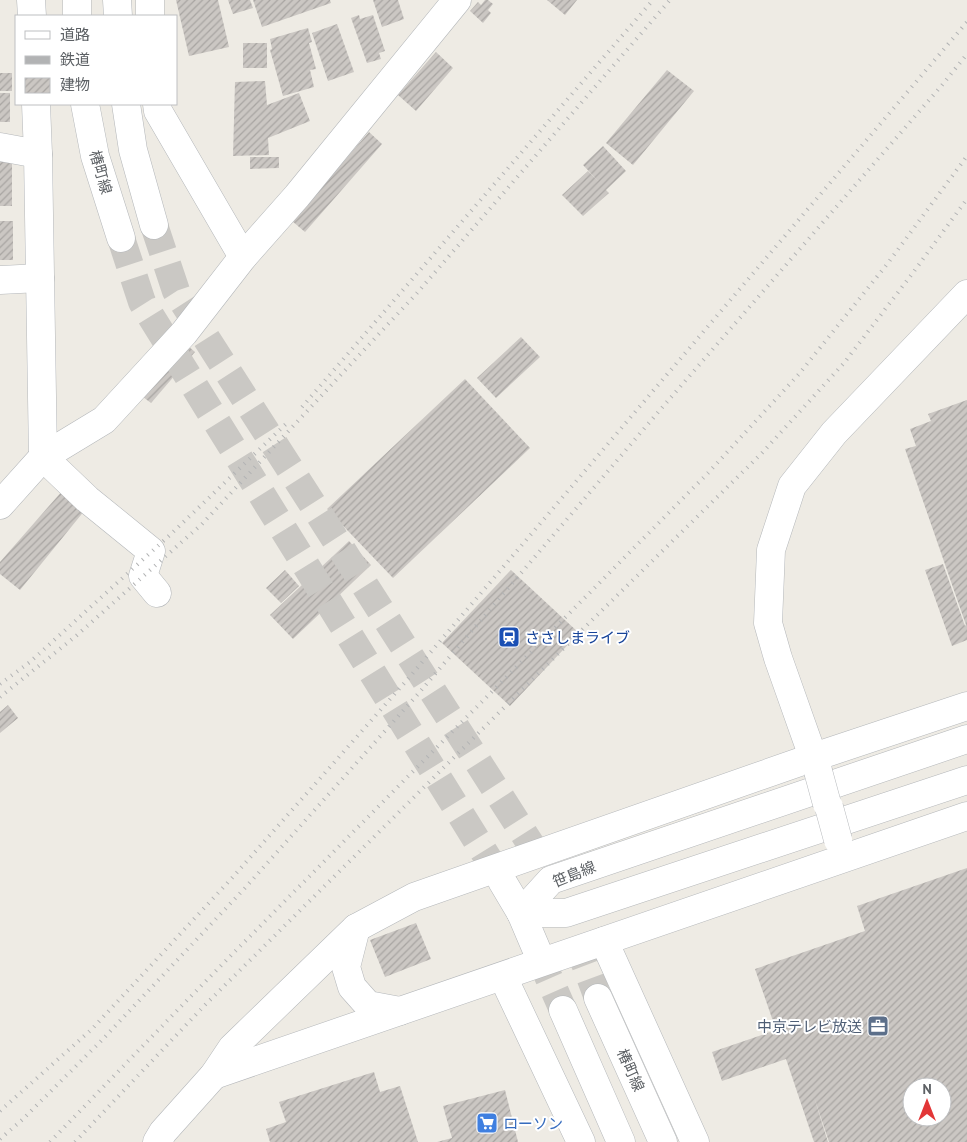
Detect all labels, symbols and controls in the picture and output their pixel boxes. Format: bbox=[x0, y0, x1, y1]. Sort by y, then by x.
legend bbox=[15, 15, 178, 105]
text: 道路 bbox=[60, 25, 90, 44]
text: 鉄道 bbox=[60, 50, 90, 69]
text: 建物 bbox=[60, 75, 90, 94]
street label: 椿町線 bbox=[86, 148, 116, 196]
station icon: ささしまライブ bbox=[497, 625, 521, 649]
place label: ささしまライブ bbox=[525, 628, 630, 647]
street label: 笹島線 bbox=[550, 857, 598, 891]
office icon: 中京テレビ放送 bbox=[866, 1014, 890, 1038]
place label: 中京テレビ放送 bbox=[757, 1017, 862, 1036]
street label: 椿町線 bbox=[613, 1046, 649, 1094]
north arrow bbox=[902, 1077, 952, 1127]
text: N bbox=[922, 1080, 932, 1098]
supermarket icon: ローソン bbox=[475, 1111, 499, 1135]
place label: ローソン bbox=[503, 1114, 563, 1133]

